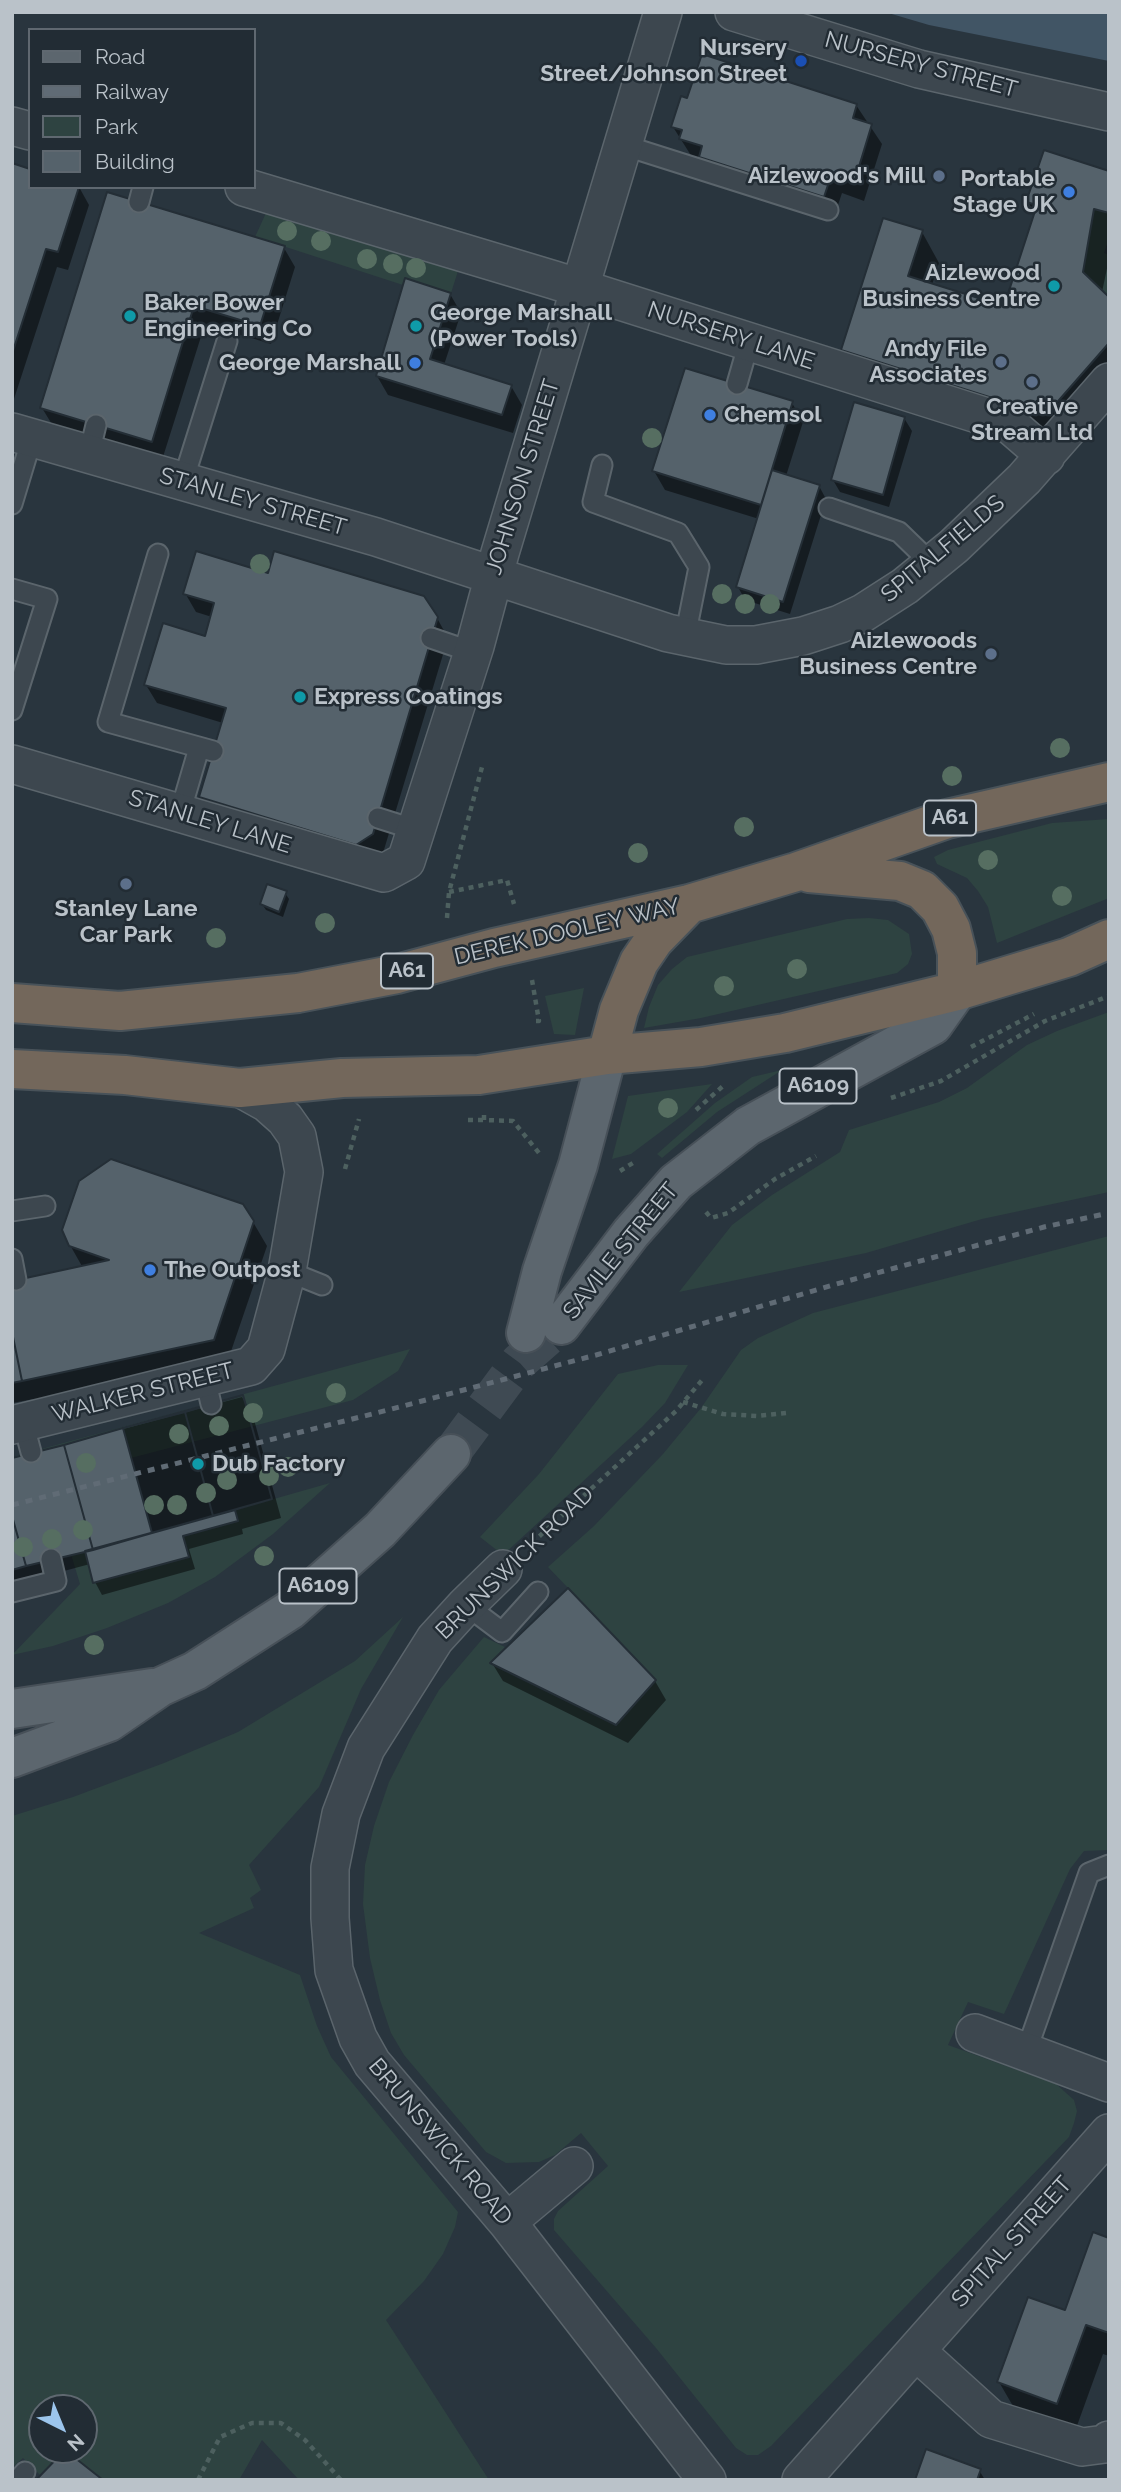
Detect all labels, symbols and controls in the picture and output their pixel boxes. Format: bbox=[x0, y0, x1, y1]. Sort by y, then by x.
street label: NURSERY STREET bbox=[822, 26, 1020, 104]
legend bbox=[28, 28, 256, 189]
place label: Nursery Street/Johnson Street bbox=[540, 34, 787, 88]
text: Road bbox=[95, 44, 145, 69]
marker: Nursery Street/Johnson Street bbox=[793, 53, 809, 69]
text: Railway bbox=[95, 79, 169, 104]
text: Park bbox=[95, 114, 138, 139]
text: Building bbox=[95, 149, 175, 174]
place label: Aizlewood's Mill bbox=[748, 162, 925, 190]
place label: Portable Stage UK bbox=[953, 165, 1055, 219]
marker: Aizlewood's Mill bbox=[931, 168, 947, 184]
marker: Portable Stage UK bbox=[1061, 184, 1077, 200]
place label: Aizlewood Business Centre bbox=[862, 259, 1040, 313]
marker: Aizlewood Business Centre bbox=[1046, 278, 1062, 294]
place label: Baker Bower Engineering Co bbox=[144, 289, 312, 343]
street label: NURSERY LANE bbox=[644, 296, 818, 376]
place label: George Marshall (Power Tools) bbox=[430, 299, 612, 353]
marker: Baker Bower Engineering Co bbox=[122, 308, 138, 324]
marker: George Marshall (Power Tools) bbox=[408, 318, 424, 334]
place label: Andy File Associates bbox=[869, 335, 987, 389]
place label: George Marshall bbox=[219, 349, 401, 377]
marker: Andy File Associates bbox=[993, 354, 1009, 370]
marker: George Marshall bbox=[407, 355, 423, 371]
marker: Creative Stream Ltd bbox=[1024, 374, 1040, 390]
street label: JOHNSON STREET bbox=[480, 376, 566, 578]
place label: Creative Stream Ltd bbox=[971, 393, 1093, 447]
place label: Chemsol bbox=[724, 401, 821, 429]
marker: Chemsol bbox=[702, 407, 718, 423]
street label: STANLEY STREET bbox=[156, 462, 350, 542]
street label: SPITALFIELDS bbox=[876, 489, 1010, 609]
place label: Aizlewoods Business Centre bbox=[799, 627, 977, 681]
marker: Aizlewoods Business Centre bbox=[983, 646, 999, 662]
place label: Express Coatings bbox=[314, 683, 503, 711]
marker: Express Coatings bbox=[292, 689, 308, 705]
street label: STANLEY LANE bbox=[125, 784, 295, 860]
road number: A61 bbox=[924, 800, 976, 836]
marker: Stanley Lane Car Park bbox=[118, 876, 134, 892]
street label: DEREK DOOLEY WAY bbox=[451, 893, 683, 971]
place label: Stanley Lane Car Park bbox=[55, 895, 197, 949]
road number: A61 bbox=[381, 954, 433, 988]
road number: A6109 bbox=[780, 1068, 856, 1104]
street label: SAVILE STREET bbox=[558, 1177, 684, 1325]
place label: The Outpost bbox=[164, 1256, 300, 1284]
marker: The Outpost bbox=[142, 1262, 158, 1278]
street label: WALKER STREET bbox=[49, 1357, 237, 1429]
place label: Dub Factory bbox=[212, 1450, 345, 1478]
marker: Dub Factory bbox=[190, 1456, 206, 1472]
street label: BRUNSWICK ROAD bbox=[430, 1481, 600, 1645]
road number: A6109 bbox=[280, 1568, 356, 1604]
street label: BRUNSWICK ROAD bbox=[362, 2053, 518, 2231]
street label: SPITAL STREET bbox=[946, 2171, 1078, 2313]
north arrow bbox=[28, 2394, 98, 2464]
text: N bbox=[63, 2430, 89, 2456]

